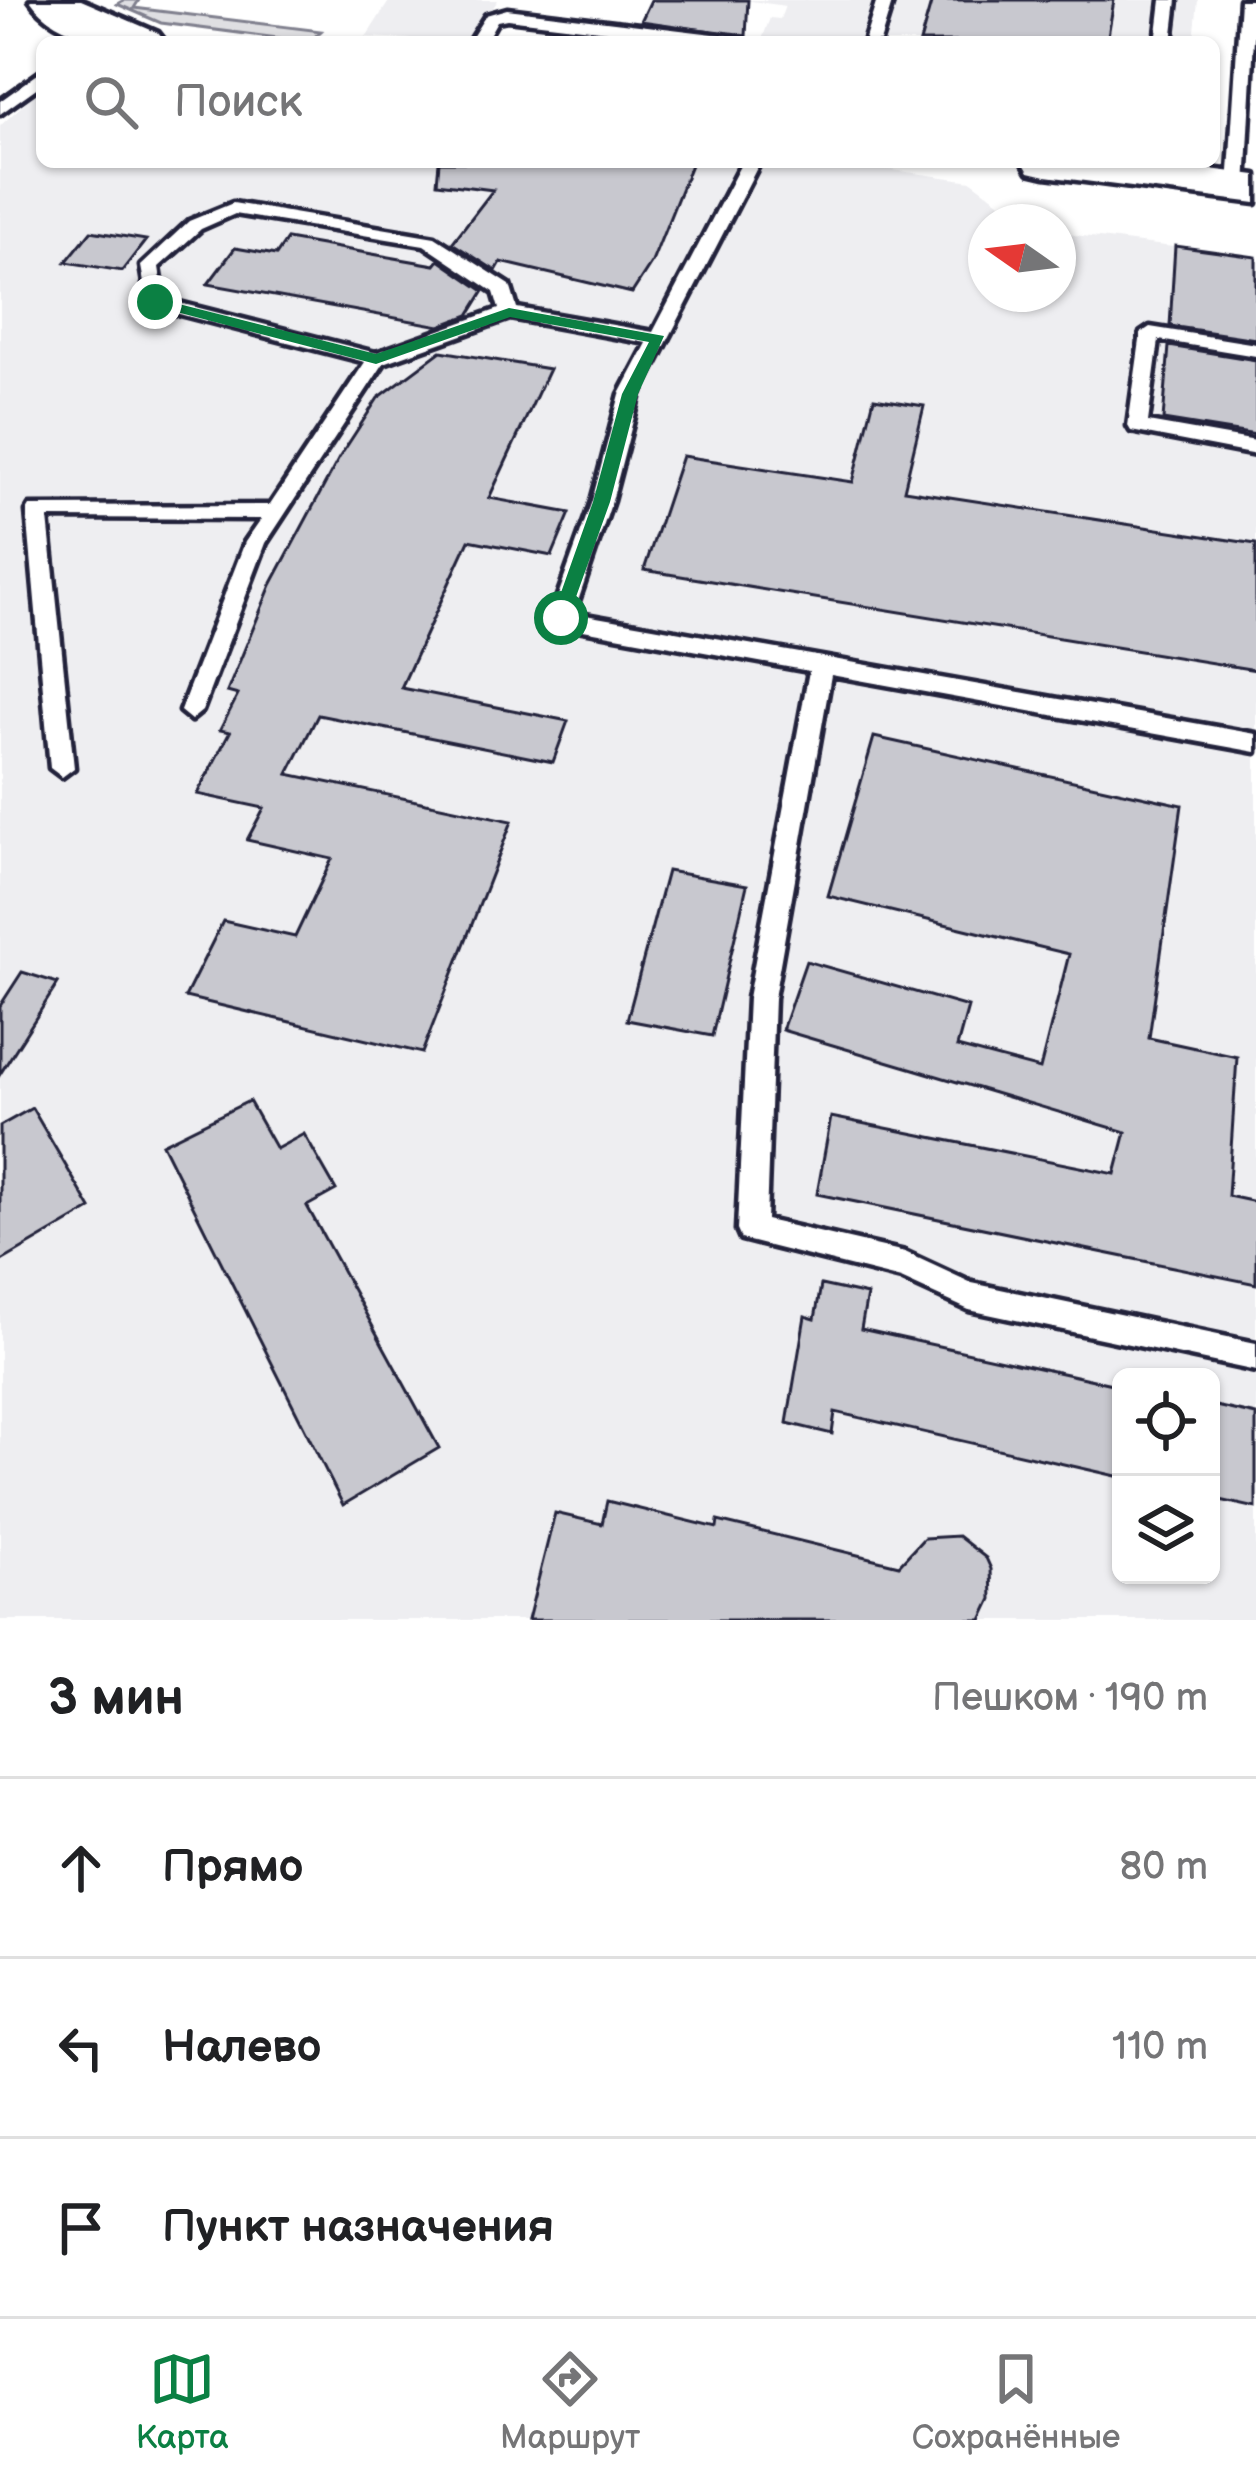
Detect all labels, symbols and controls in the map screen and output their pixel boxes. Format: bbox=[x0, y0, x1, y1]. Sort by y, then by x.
search box bbox=[36, 36, 1220, 168]
icon: search bbox=[78, 69, 144, 135]
text: Поиск bbox=[174, 75, 302, 130]
north arrow bbox=[968, 204, 1076, 312]
route end bbox=[128, 275, 182, 329]
route start bbox=[534, 591, 588, 645]
map controls bbox=[1112, 1368, 1220, 1584]
button: locate bbox=[1112, 1368, 1220, 1476]
button: layers bbox=[1112, 1476, 1220, 1584]
text: 3 мин bbox=[48, 1668, 184, 1729]
text: Пешком · 190 m bbox=[932, 1675, 1208, 1722]
icon: ahead bbox=[48, 1835, 114, 1901]
text: Прямо bbox=[162, 1840, 303, 1895]
text: 80 m bbox=[1120, 1844, 1208, 1891]
icon: left bbox=[48, 2015, 114, 2081]
text: Налево bbox=[162, 2020, 321, 2075]
text: 110 m bbox=[1112, 2024, 1208, 2071]
icon: arrive bbox=[48, 2195, 114, 2261]
text: Пункт назначения bbox=[162, 2200, 554, 2255]
tab: Карта bbox=[136, 2346, 229, 2458]
tab: Маршрут bbox=[500, 2346, 640, 2458]
tab: Сохранённые bbox=[912, 2346, 1120, 2458]

